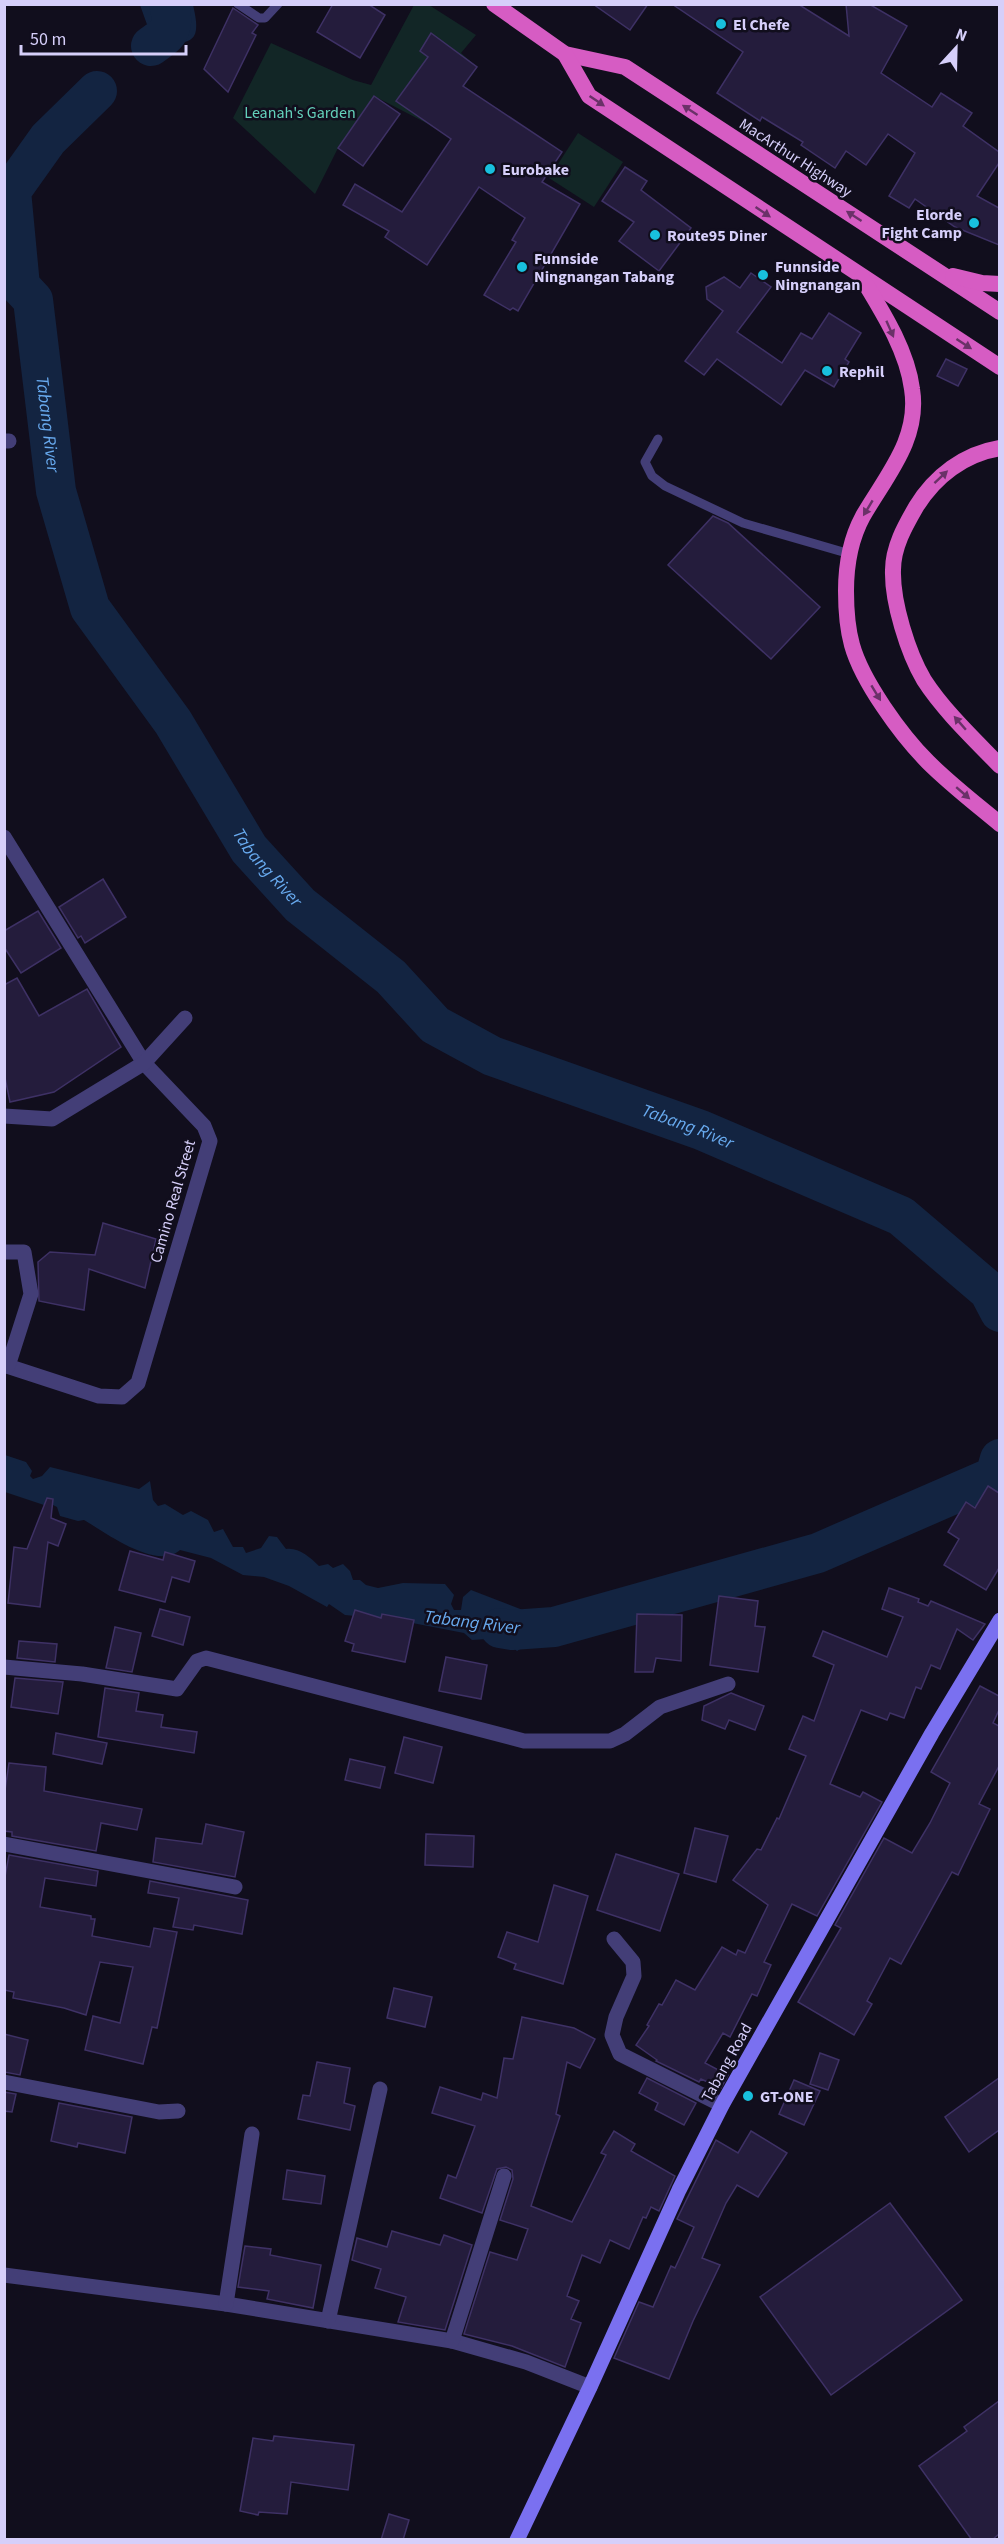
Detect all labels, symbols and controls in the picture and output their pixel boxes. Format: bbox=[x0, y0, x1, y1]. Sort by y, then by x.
place label: El Chefe bbox=[733, 14, 790, 36]
marker: El Chefe bbox=[714, 17, 728, 31]
scale bar bbox=[21, 18, 186, 56]
north arrow bbox=[926, 18, 986, 78]
text: N bbox=[952, 23, 970, 47]
text: 50 m bbox=[30, 27, 66, 52]
one-way arrow bbox=[589, 96, 605, 107]
park label: Leanah's Garden bbox=[244, 102, 356, 124]
one-way arrow bbox=[682, 104, 699, 115]
street label: MacArthur Highway bbox=[735, 113, 857, 203]
place label: Eurobake bbox=[502, 159, 569, 181]
marker: Eurobake bbox=[483, 162, 497, 176]
place label: Elorde Fight Camp bbox=[882, 204, 962, 244]
one-way arrow bbox=[755, 207, 771, 218]
one-way arrow bbox=[846, 211, 862, 222]
marker: Elorde Fight Camp bbox=[967, 216, 981, 230]
place label: Route95 Diner bbox=[667, 225, 768, 247]
marker: Route95 Diner bbox=[648, 228, 662, 242]
place label: Funnside Ningnangan Tabang bbox=[534, 248, 674, 288]
place label: Funnside Ningnangan bbox=[775, 256, 860, 296]
marker: Funnside Ningnangan Tabang bbox=[515, 260, 529, 274]
marker: Funnside Ningnangan bbox=[756, 268, 770, 282]
one-way arrow bbox=[885, 320, 895, 338]
one-way arrow bbox=[956, 338, 972, 349]
place label: Rephil bbox=[839, 361, 885, 383]
marker: Rephil bbox=[820, 364, 834, 378]
water label: Tabang River bbox=[29, 375, 66, 474]
one-way arrow bbox=[933, 471, 948, 484]
one-way arrow bbox=[863, 500, 874, 516]
one-way arrow bbox=[870, 685, 881, 701]
one-way arrow bbox=[954, 716, 967, 731]
one-way arrow bbox=[955, 786, 970, 799]
water label: Tabang River bbox=[226, 824, 308, 913]
water label: Tabang River bbox=[638, 1098, 738, 1156]
street label: Camino Real Street bbox=[145, 1137, 201, 1265]
water label: Tabang River bbox=[423, 1604, 522, 1641]
street label: Tabang Road bbox=[696, 2019, 757, 2106]
place label: GT-ONE bbox=[760, 2086, 813, 2108]
marker: GT-ONE bbox=[741, 2089, 755, 2103]

